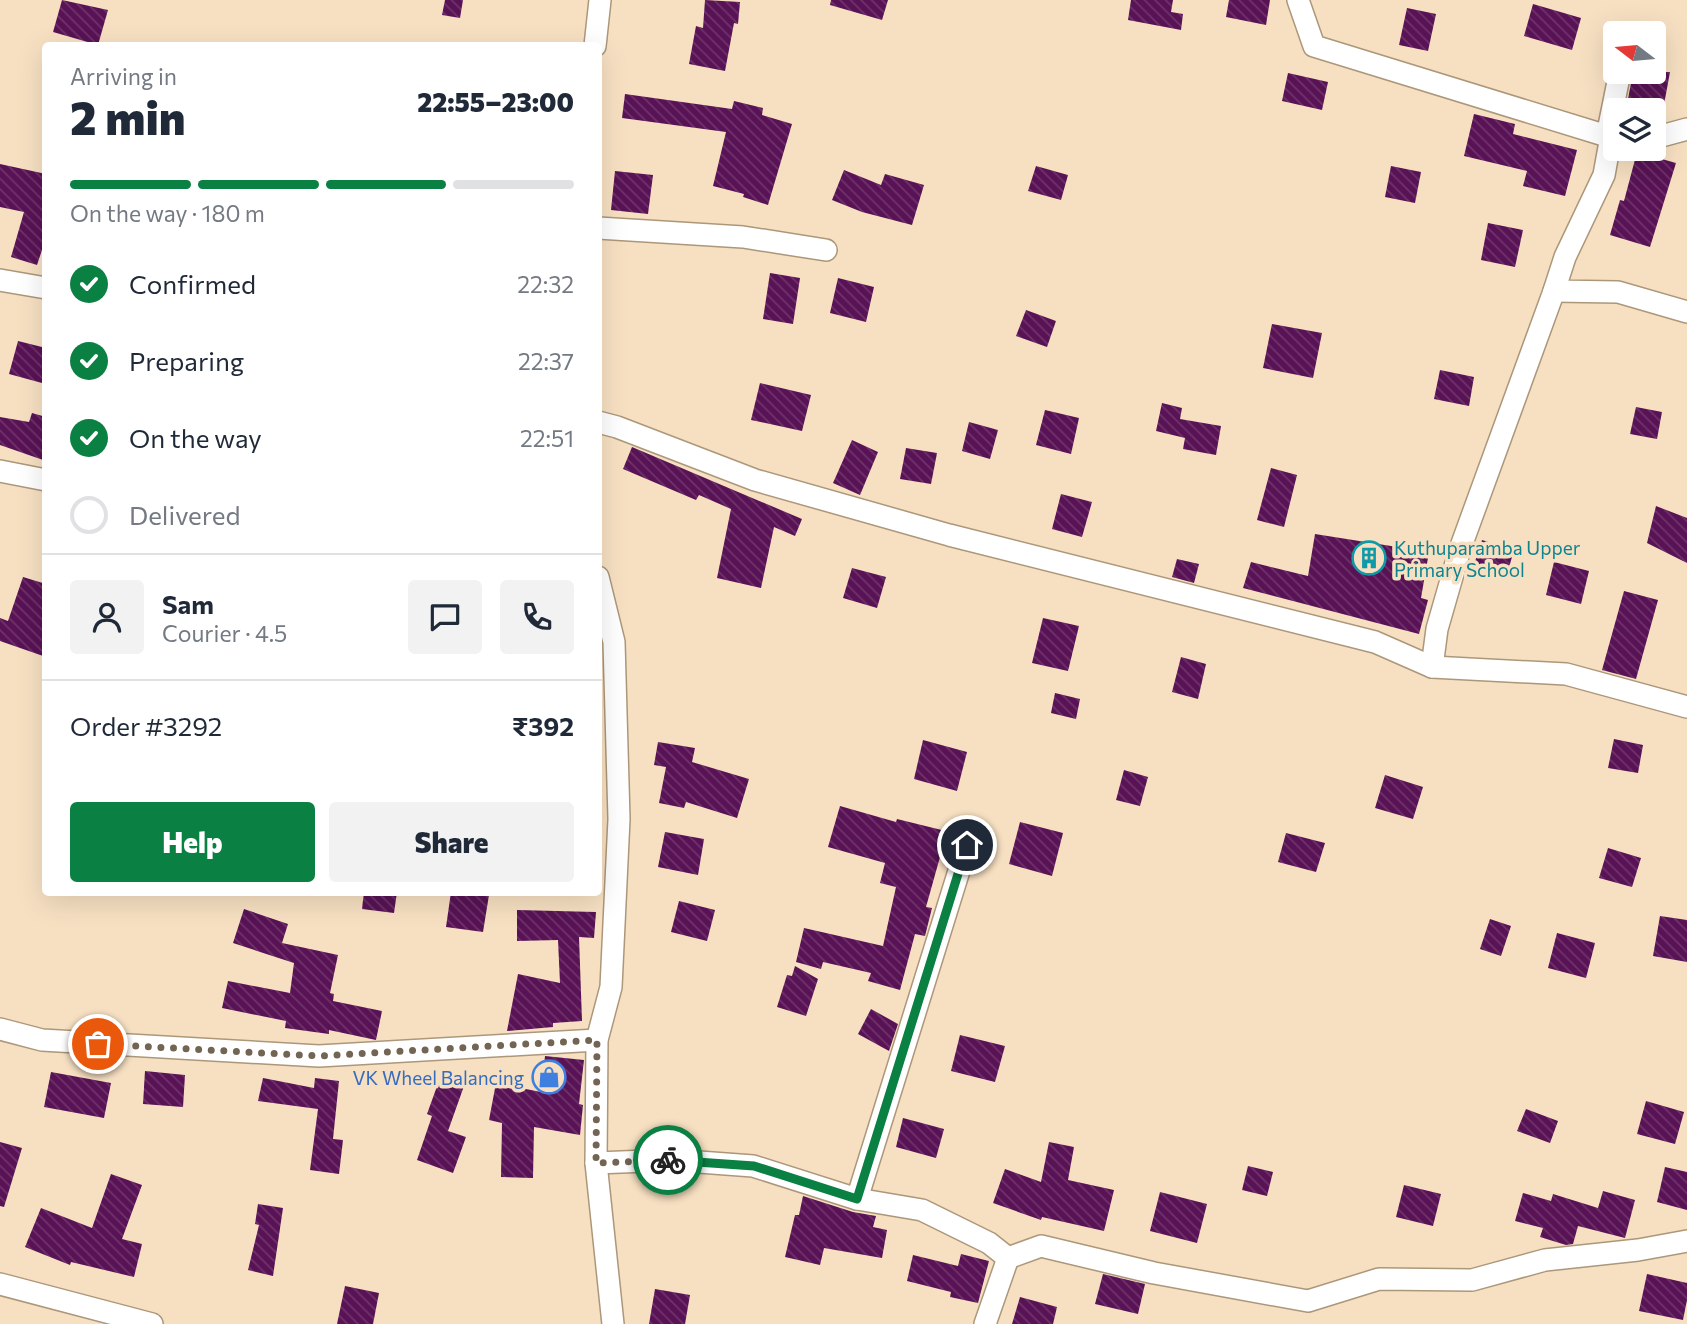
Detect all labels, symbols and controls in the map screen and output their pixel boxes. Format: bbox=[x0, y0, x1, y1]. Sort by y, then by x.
north arrow bbox=[1603, 21, 1666, 84]
map controls bbox=[1603, 21, 1666, 161]
text: Arriving in bbox=[70, 62, 177, 90]
text: 22:55–23:00 bbox=[417, 86, 574, 117]
text: 2 min bbox=[70, 88, 186, 144]
button: layers bbox=[1603, 98, 1666, 161]
text: On the way · 180 m bbox=[70, 199, 265, 227]
icon: check bbox=[70, 265, 108, 303]
text: Confirmed bbox=[129, 268, 256, 299]
text: 22:32 bbox=[517, 270, 574, 298]
icon: check bbox=[70, 342, 108, 380]
text: Preparing bbox=[129, 345, 244, 376]
text: 22:37 bbox=[518, 347, 574, 375]
icon: check bbox=[70, 419, 108, 457]
text: On the way bbox=[129, 422, 262, 453]
text: 22:51 bbox=[520, 424, 574, 452]
text: Delivered bbox=[129, 499, 240, 530]
place label: Kuthuparamba Upper Primary School bbox=[1394, 536, 1581, 581]
building icon: Kuthuparamba Upper Primary School bbox=[1350, 539, 1388, 577]
button: person bbox=[70, 580, 144, 654]
button: chat bbox=[408, 580, 482, 654]
button: phone bbox=[500, 580, 574, 654]
text: Sam bbox=[162, 588, 214, 619]
text: Courier · 4.5 bbox=[162, 619, 287, 647]
text: Order #3292 bbox=[70, 710, 222, 741]
text: ₹392 bbox=[512, 710, 574, 741]
button: Help bbox=[70, 802, 315, 882]
button: Share bbox=[329, 802, 574, 882]
pin bbox=[937, 815, 997, 875]
icon: home bbox=[948, 826, 986, 864]
pin bbox=[68, 1014, 128, 1074]
icon: bag bbox=[79, 1025, 117, 1063]
shop icon: VK Wheel Balancing bbox=[530, 1058, 568, 1096]
place label: VK Wheel Balancing bbox=[352, 1066, 524, 1089]
courier bbox=[633, 1125, 703, 1195]
icon: bike bbox=[649, 1141, 687, 1179]

